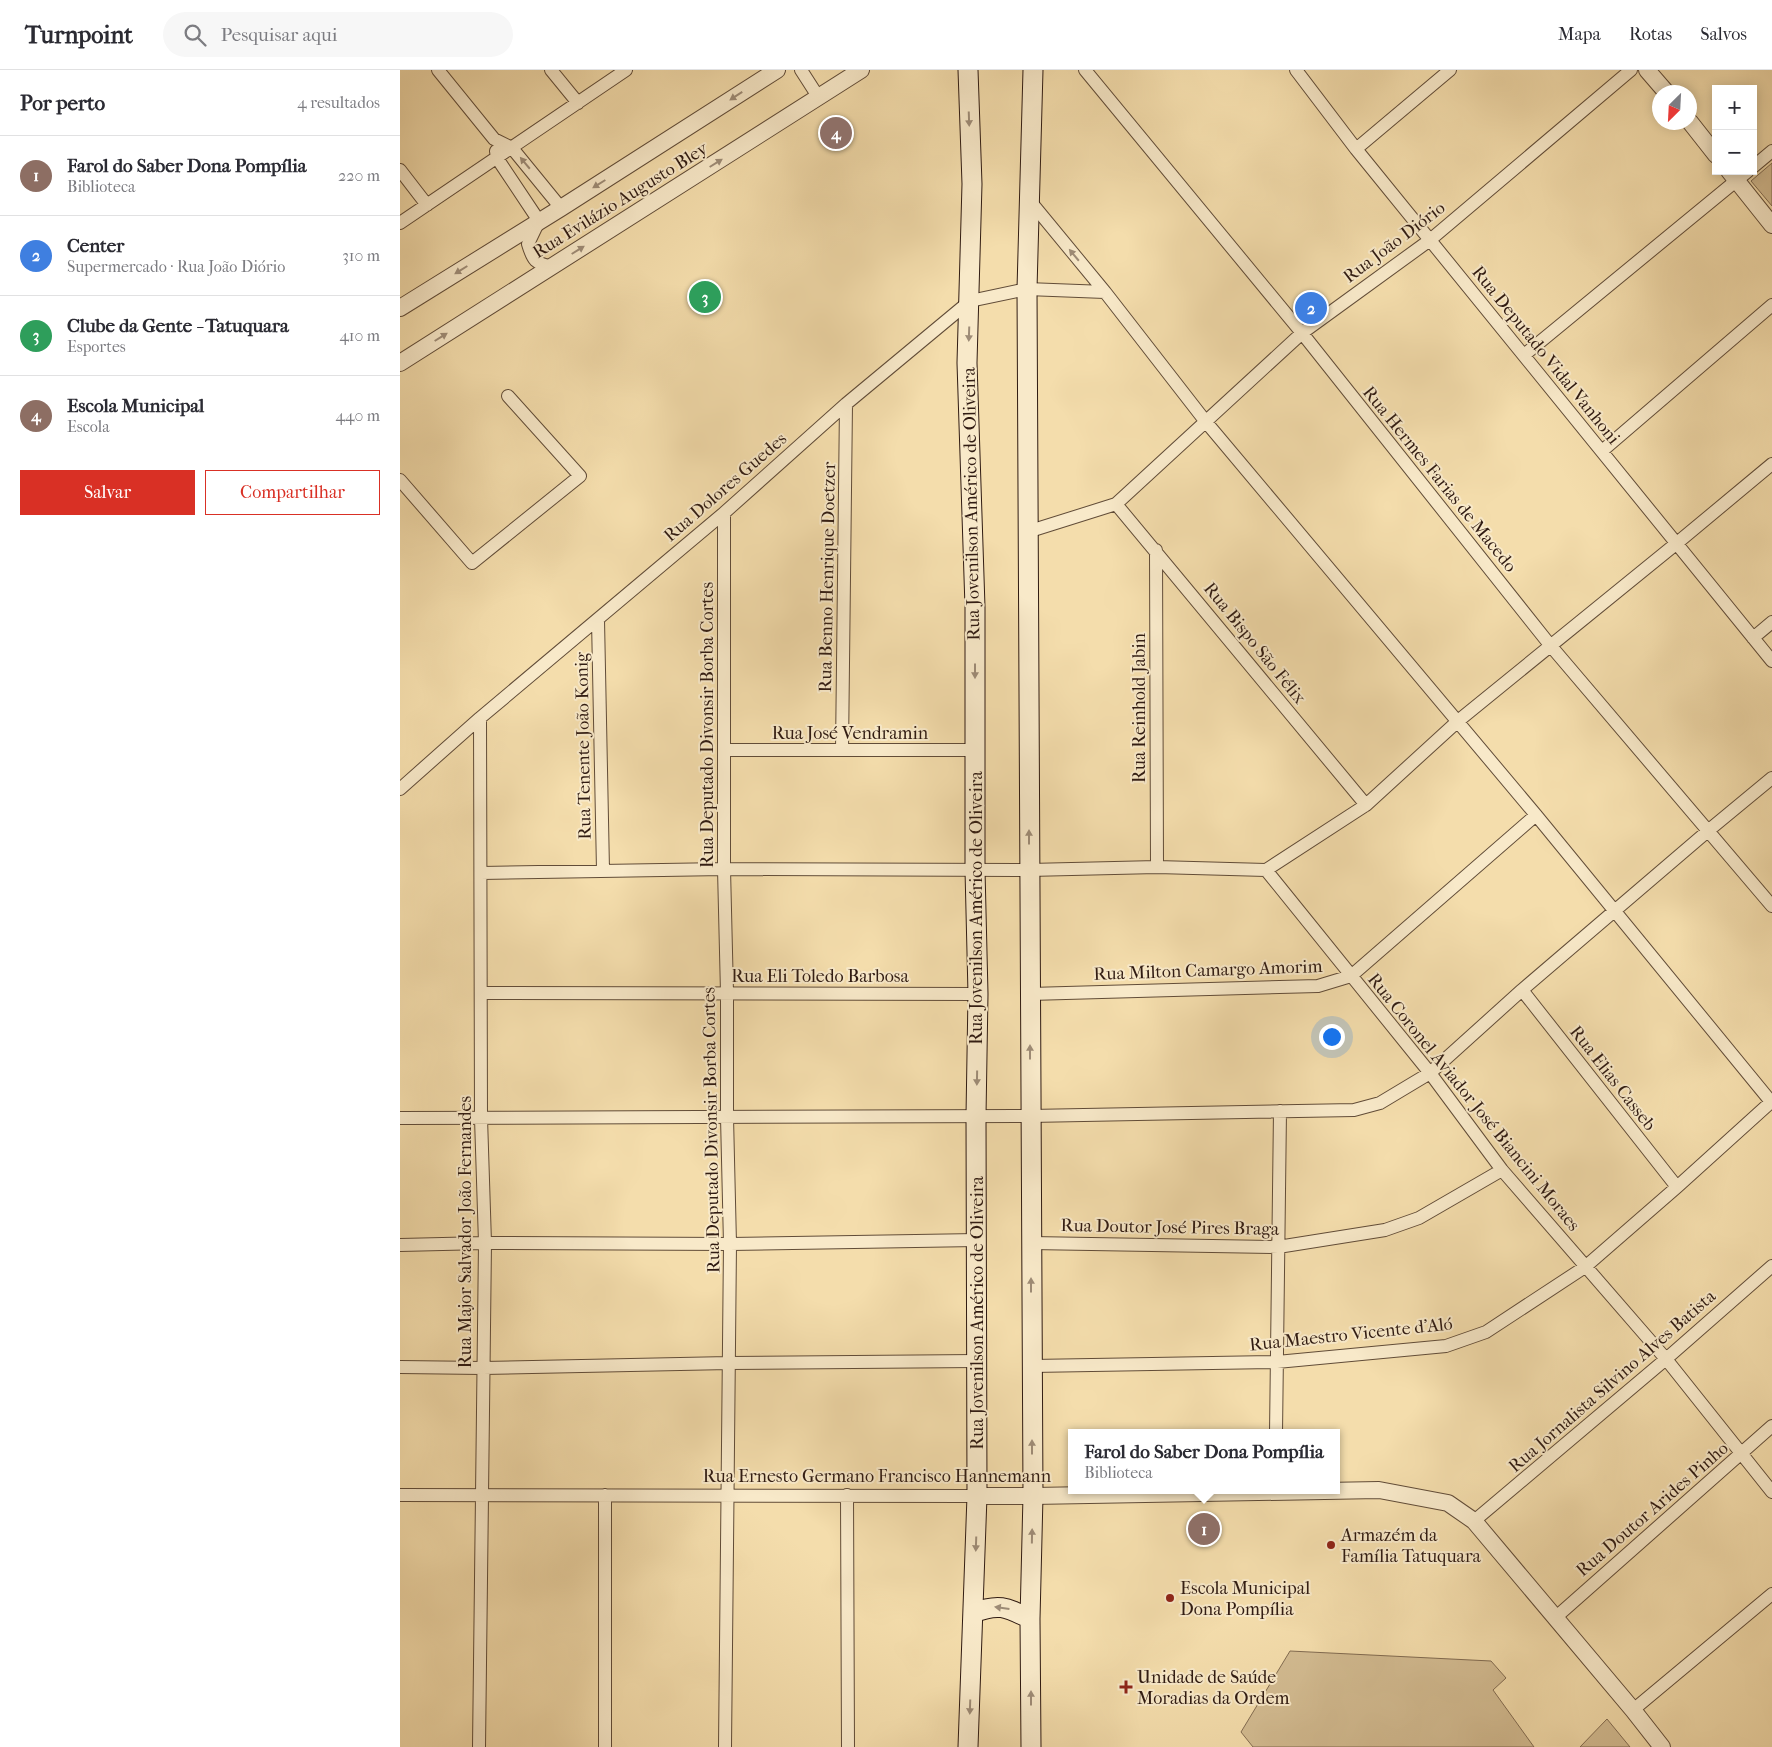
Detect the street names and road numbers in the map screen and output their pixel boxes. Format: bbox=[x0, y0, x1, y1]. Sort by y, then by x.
street label: Rua Evilázio Augusto Bley bbox=[529, 137, 713, 263]
street label: Rua João Diório bbox=[1339, 197, 1449, 287]
street label: Rua Deputado Vidal Vanhoni bbox=[1467, 262, 1624, 449]
street label: Rua Jovenilson Américo de Oliveira bbox=[959, 366, 984, 641]
street label: Rua Hermes Farias de Macedo bbox=[1358, 382, 1521, 576]
street label: Rua Dolores Guedes bbox=[660, 428, 791, 546]
street label: Rua Benno Henrique Doetzer bbox=[815, 461, 840, 693]
street label: Rua Bispo São Félix bbox=[1199, 578, 1310, 709]
street label: Rua Deputado Divonsir Borba Cortes bbox=[697, 582, 718, 868]
street label: Rua Reinhold Jabin bbox=[1129, 632, 1150, 783]
street label: Rua Tenente João Konig bbox=[571, 652, 596, 840]
street label: Rua José Vendramin bbox=[772, 723, 929, 744]
street label: Rua Jovenilson Américo de Oliveira bbox=[966, 771, 987, 1045]
street label: Rua Milton Camargo Amorim bbox=[1093, 956, 1323, 985]
street label: Rua Eli Toledo Barbosa bbox=[731, 966, 909, 987]
street label: Rua Coronel Aviador José Biancini Moraes bbox=[1363, 969, 1584, 1236]
street label: Rua Deputado Divonsir Borba Cortes bbox=[698, 986, 724, 1273]
street label: Rua Elias Casseb bbox=[1565, 1022, 1660, 1135]
street label: Rua Major Salvador João Fernandes bbox=[455, 1095, 476, 1368]
street label: Rua Jovenilson Américo de Oliveira bbox=[967, 1176, 988, 1450]
street label: Rua Doutor José Pires Braga bbox=[1061, 1215, 1280, 1240]
street label: Rua Jornalista Silvino Alves Batista bbox=[1505, 1285, 1721, 1477]
street label: Rua Maestro Vicente d'Aló bbox=[1248, 1313, 1454, 1356]
street label: Rua Doutor Arides Pinho bbox=[1572, 1438, 1733, 1581]
street label: Rua Ernesto Germano Francisco Hannemann bbox=[703, 1466, 1052, 1487]

